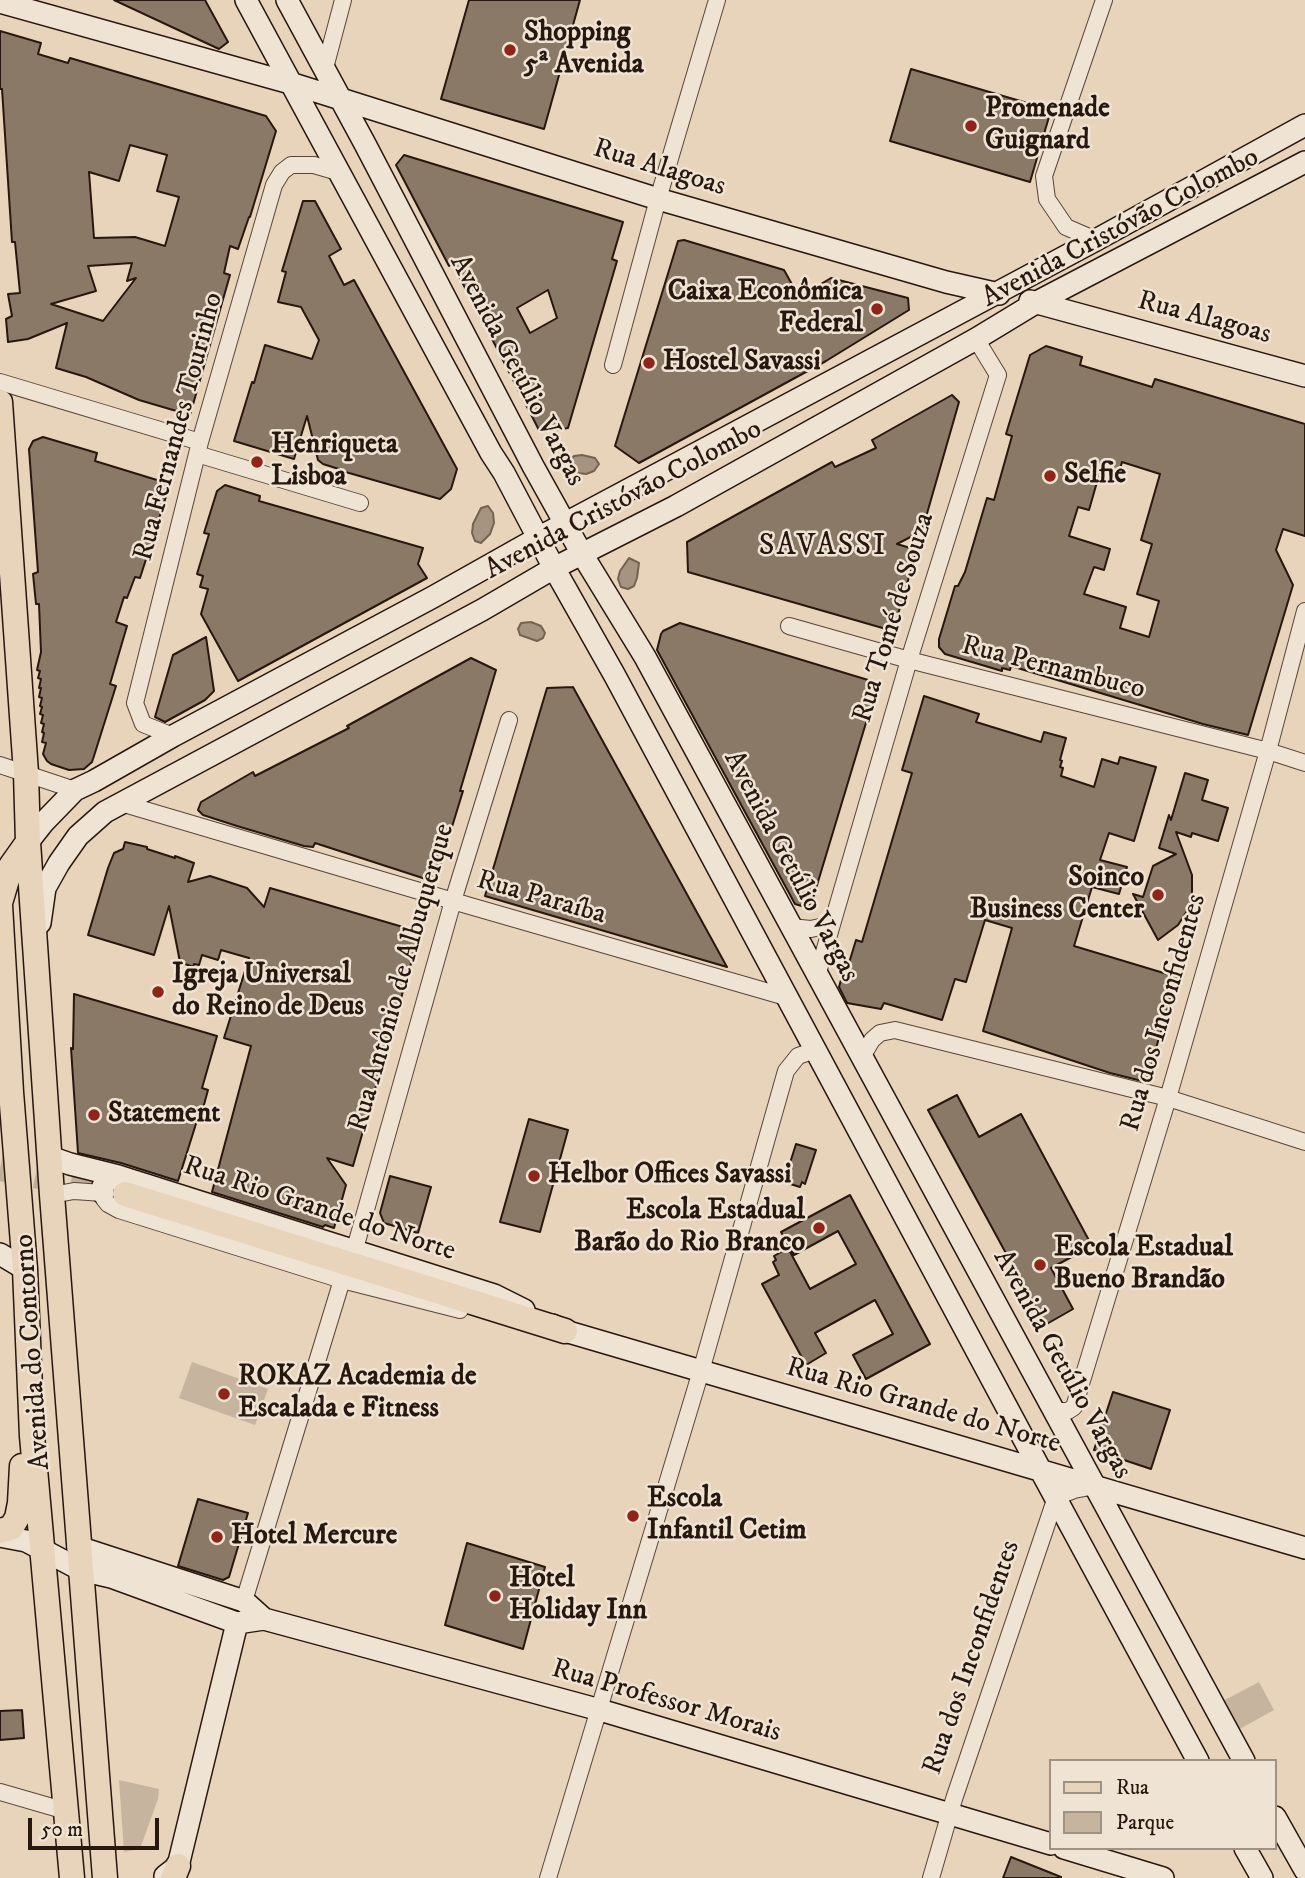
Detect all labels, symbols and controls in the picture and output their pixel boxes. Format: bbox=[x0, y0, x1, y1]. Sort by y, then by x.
place label: Shopping 5ª Avenida bbox=[524, 17, 644, 83]
marker: Shopping 5ª Avenida bbox=[502, 42, 518, 58]
place label: Promenade Guignard bbox=[985, 93, 1110, 159]
marker: Promenade Guignard bbox=[963, 118, 979, 134]
street label: Rua Alagoas bbox=[589, 133, 729, 205]
street label: Avenida Cristóvão Colombo bbox=[977, 142, 1265, 316]
street label: Avenida Getúlio Vargas bbox=[441, 250, 591, 492]
place label: Caixa Econômica Federal bbox=[668, 276, 863, 342]
street label: Rua Alagoas bbox=[1134, 285, 1274, 353]
street label: Rua Fernandes Tourinho bbox=[128, 289, 232, 565]
marker: Caixa Econômica Federal bbox=[869, 301, 885, 317]
place label: Hostel Savassi bbox=[663, 346, 821, 380]
marker: Hostel Savassi bbox=[641, 355, 657, 371]
street label: Avenida Cristóvão Colombo bbox=[480, 414, 768, 588]
place label: Henriqueta Lisboa bbox=[271, 429, 398, 495]
marker: Henriqueta Lisboa bbox=[249, 454, 265, 470]
place label: Selfie bbox=[1064, 459, 1126, 493]
marker: Selfie bbox=[1042, 468, 1058, 484]
street label: Rua Tomé de Souza bbox=[847, 509, 943, 727]
district label: SAVASSI bbox=[760, 530, 886, 566]
street label: Rua Pernambuco bbox=[958, 630, 1148, 708]
street label: Avenida Getúlio Vargas bbox=[715, 746, 865, 988]
street label: Rua Antônio de Albuquerque bbox=[343, 820, 463, 1136]
place label: Soinco Business Center bbox=[970, 862, 1144, 928]
street label: Rua Paraíba bbox=[473, 865, 609, 933]
marker: Soinco Business Center bbox=[1150, 887, 1166, 903]
street label: Rua dos Inconfidentes bbox=[1115, 891, 1215, 1135]
place label: Igreja Universal do Reino de Deus bbox=[172, 959, 364, 1025]
marker: Igreja Universal do Reino de Deus bbox=[150, 984, 166, 1000]
place label: Statement bbox=[108, 1098, 220, 1132]
marker: Statement bbox=[86, 1107, 102, 1123]
street label: Rua Rio Grande do Norte bbox=[179, 1150, 459, 1270]
place label: Helbor Offices Savassi bbox=[548, 1159, 791, 1193]
marker: Helbor Offices Savassi bbox=[526, 1168, 542, 1184]
place label: Escola Estadual Barão do Rio Branco bbox=[574, 1195, 805, 1261]
marker: Escola Estadual Barão do Rio Branco bbox=[811, 1220, 827, 1236]
place label: Escola Estadual Bueno Brandão bbox=[1054, 1232, 1233, 1298]
street label: Avenida do Contorno bbox=[9, 1233, 59, 1471]
street label: Avenida Getúlio Vargas bbox=[984, 1245, 1138, 1485]
marker: Escola Estadual Bueno Brandão bbox=[1032, 1257, 1048, 1273]
street label: Rua Rio Grande do Norte bbox=[782, 1352, 1064, 1462]
place label: ROKAZ Academia de Escalada e Fitness bbox=[238, 1361, 476, 1427]
marker: ROKAZ Academia de Escalada e Fitness bbox=[216, 1386, 232, 1402]
place label: Escola Infantil Cetim bbox=[647, 1483, 806, 1549]
marker: Escola Infantil Cetim bbox=[625, 1508, 641, 1524]
place label: Hotel Mercure bbox=[231, 1520, 397, 1554]
marker: Hotel Mercure bbox=[209, 1529, 225, 1545]
street label: Rua dos Inconfidentes bbox=[917, 1537, 1029, 1779]
place label: Hotel Holiday Inn bbox=[509, 1563, 647, 1629]
marker: Hotel Holiday Inn bbox=[487, 1588, 503, 1604]
street label: Rua Professor Morais bbox=[548, 1653, 784, 1751]
legend bbox=[1050, 1759, 1277, 1850]
text: Rua bbox=[1116, 1775, 1149, 1801]
scale bar bbox=[32, 1804, 163, 1848]
text: Parque bbox=[1116, 1810, 1174, 1836]
text: 50 m bbox=[41, 1817, 83, 1843]

